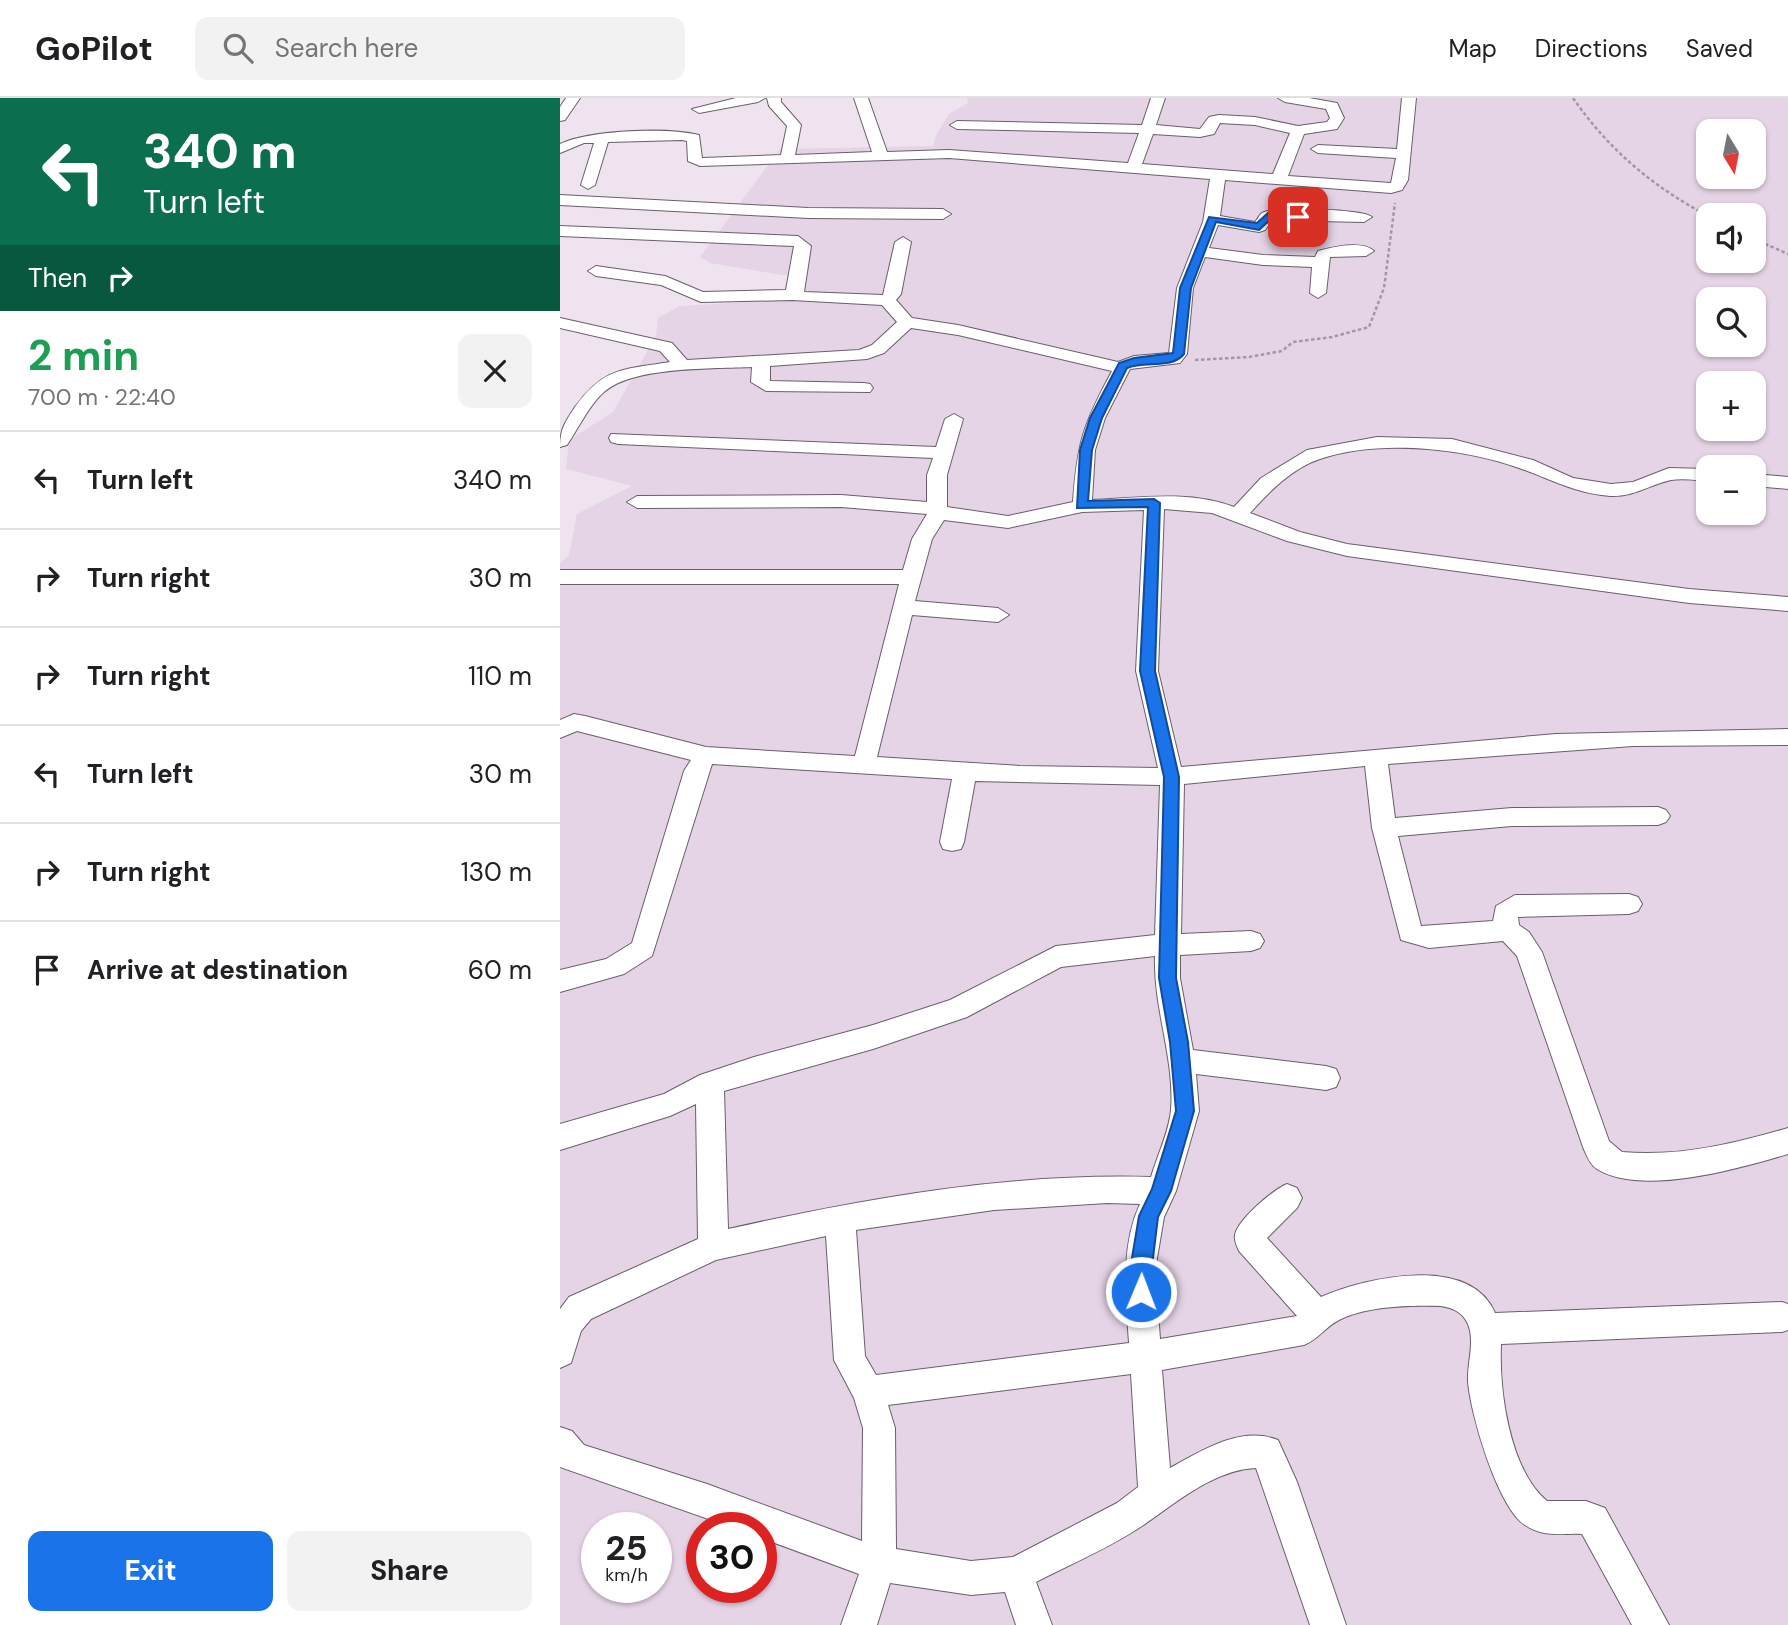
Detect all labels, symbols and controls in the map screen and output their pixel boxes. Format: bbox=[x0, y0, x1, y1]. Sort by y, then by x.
search box bbox=[195, 17, 685, 80]
text: GoPilot bbox=[35, 27, 153, 70]
icon: search bbox=[219, 29, 257, 67]
text: Search here bbox=[275, 31, 418, 65]
text: Map bbox=[1449, 33, 1497, 64]
text: Directions bbox=[1535, 33, 1648, 64]
text: Saved bbox=[1686, 33, 1753, 64]
text: 340 m bbox=[143, 119, 297, 183]
north arrow bbox=[1696, 119, 1766, 189]
map controls bbox=[1696, 119, 1766, 525]
icon: left bbox=[28, 126, 119, 217]
text: Turn left bbox=[143, 181, 265, 223]
pin bbox=[1268, 187, 1328, 247]
icon: arrive bbox=[1279, 198, 1317, 236]
button: sound bbox=[1696, 203, 1766, 273]
icon: right bbox=[101, 259, 139, 297]
text: Then bbox=[28, 261, 87, 295]
button: search bbox=[1696, 287, 1766, 357]
text: 2 min bbox=[28, 328, 139, 383]
button: close bbox=[458, 334, 532, 408]
button: + bbox=[1696, 371, 1766, 441]
text: 700 m · 22:40 bbox=[28, 382, 176, 412]
button: − bbox=[1696, 455, 1766, 525]
icon: left bbox=[28, 461, 66, 499]
text: Turn left bbox=[87, 463, 194, 497]
text: 340 m bbox=[453, 463, 532, 497]
icon: right bbox=[28, 559, 66, 597]
text: Turn right bbox=[87, 561, 211, 595]
text: 30 m bbox=[469, 561, 532, 595]
icon: right bbox=[28, 657, 66, 695]
text: Turn right bbox=[87, 659, 211, 693]
text: 110 m bbox=[468, 659, 532, 693]
icon: left bbox=[28, 755, 66, 793]
text: Turn left bbox=[87, 757, 194, 791]
text: 30 m bbox=[469, 757, 532, 791]
icon: right bbox=[28, 853, 66, 891]
text: Turn right bbox=[87, 855, 211, 889]
text: 130 m bbox=[461, 855, 532, 889]
icon: arrive bbox=[28, 951, 66, 989]
text: Arrive at destination bbox=[87, 953, 348, 987]
text: 60 m bbox=[468, 953, 532, 987]
position arrow bbox=[1104, 1255, 1178, 1329]
speed limit sign: 30 bbox=[686, 1512, 777, 1603]
text: 25 bbox=[606, 1525, 647, 1571]
button: Exit bbox=[28, 1531, 273, 1611]
button: Share bbox=[287, 1531, 532, 1611]
text: km/h bbox=[605, 1563, 648, 1587]

